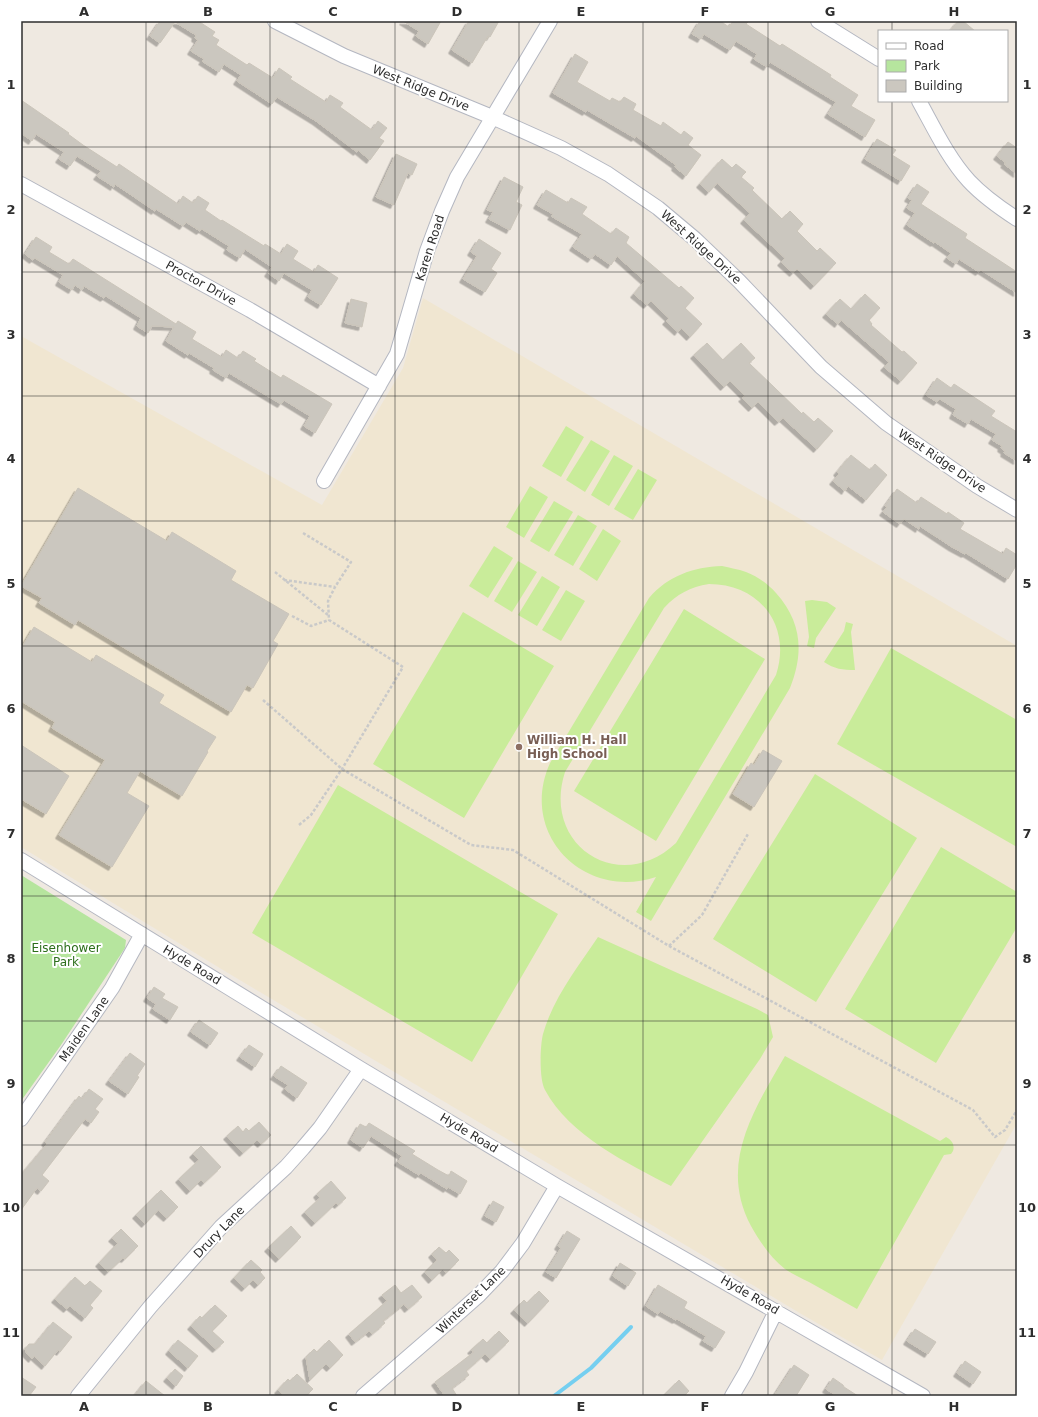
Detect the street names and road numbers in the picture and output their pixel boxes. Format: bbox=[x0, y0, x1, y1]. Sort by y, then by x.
street label: West Ridge Drive bbox=[370, 62, 472, 114]
street label: West Ridge Drive bbox=[658, 207, 744, 287]
street label: Karen Road bbox=[413, 213, 447, 283]
street label: Proctor Drive bbox=[163, 258, 239, 308]
street label: West Ridge Drive bbox=[895, 426, 989, 496]
street label: Hyde Road bbox=[161, 942, 223, 988]
street label: Maiden Lane bbox=[56, 994, 112, 1064]
street label: Hyde Road bbox=[438, 1110, 500, 1156]
street label: Drury Lane bbox=[191, 1203, 247, 1261]
street label: Winterset Lane bbox=[433, 1263, 509, 1337]
street label: Hyde Road bbox=[718, 1273, 782, 1317]

